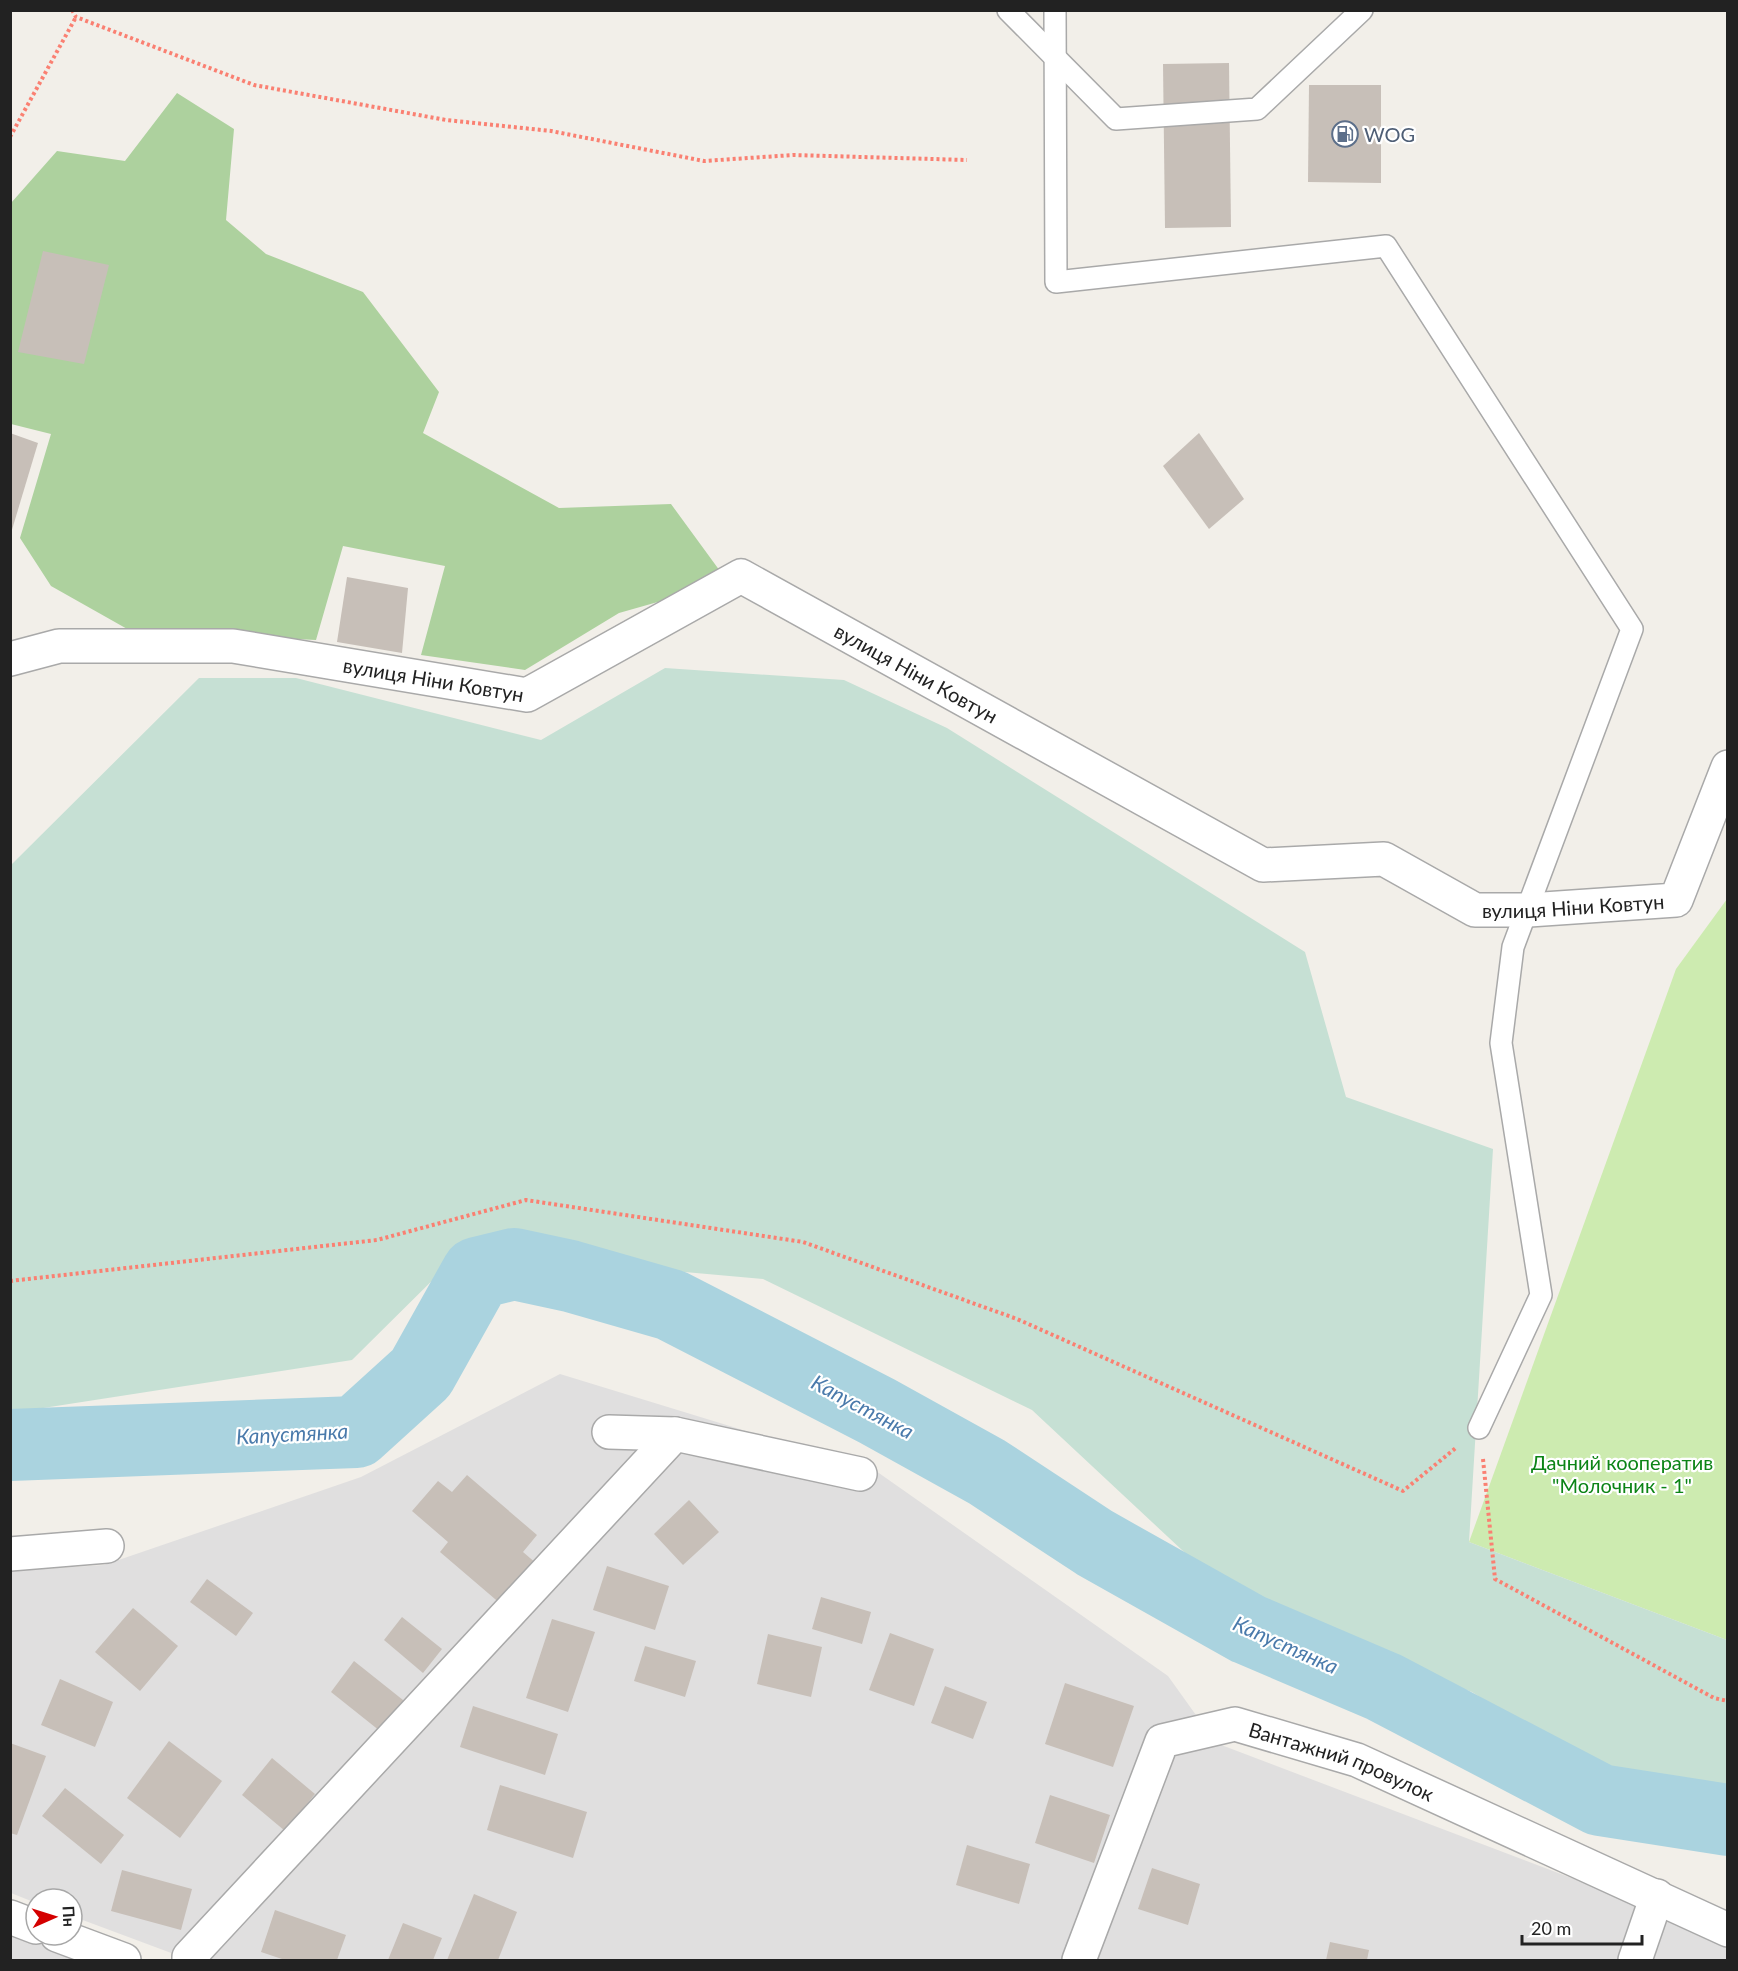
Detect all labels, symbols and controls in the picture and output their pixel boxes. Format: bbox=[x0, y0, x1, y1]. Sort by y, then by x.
fuel station icon: WOG bbox=[1330, 119, 1360, 149]
place label: WOG bbox=[1364, 122, 1415, 146]
street label: вулиця Ніни Ковтун bbox=[831, 618, 1002, 728]
street label: вулиця Ніни Ковтун bbox=[341, 653, 526, 706]
street label: вулиця Ніни Ковтун bbox=[1482, 889, 1665, 922]
water label: Капустянка bbox=[808, 1369, 918, 1443]
water label: Капустянка bbox=[235, 1418, 349, 1448]
park label: Дачний кооператив "Молочник - 1" bbox=[1531, 1450, 1713, 1497]
water label: Капустянка bbox=[1230, 1610, 1342, 1678]
street label: Вантажний провулок bbox=[1246, 1717, 1438, 1806]
north arrow bbox=[24, 1887, 84, 1947]
text: Пн bbox=[59, 1905, 80, 1927]
scale bar bbox=[1522, 1908, 1642, 1946]
text: 20 m bbox=[1531, 1917, 1571, 1939]

